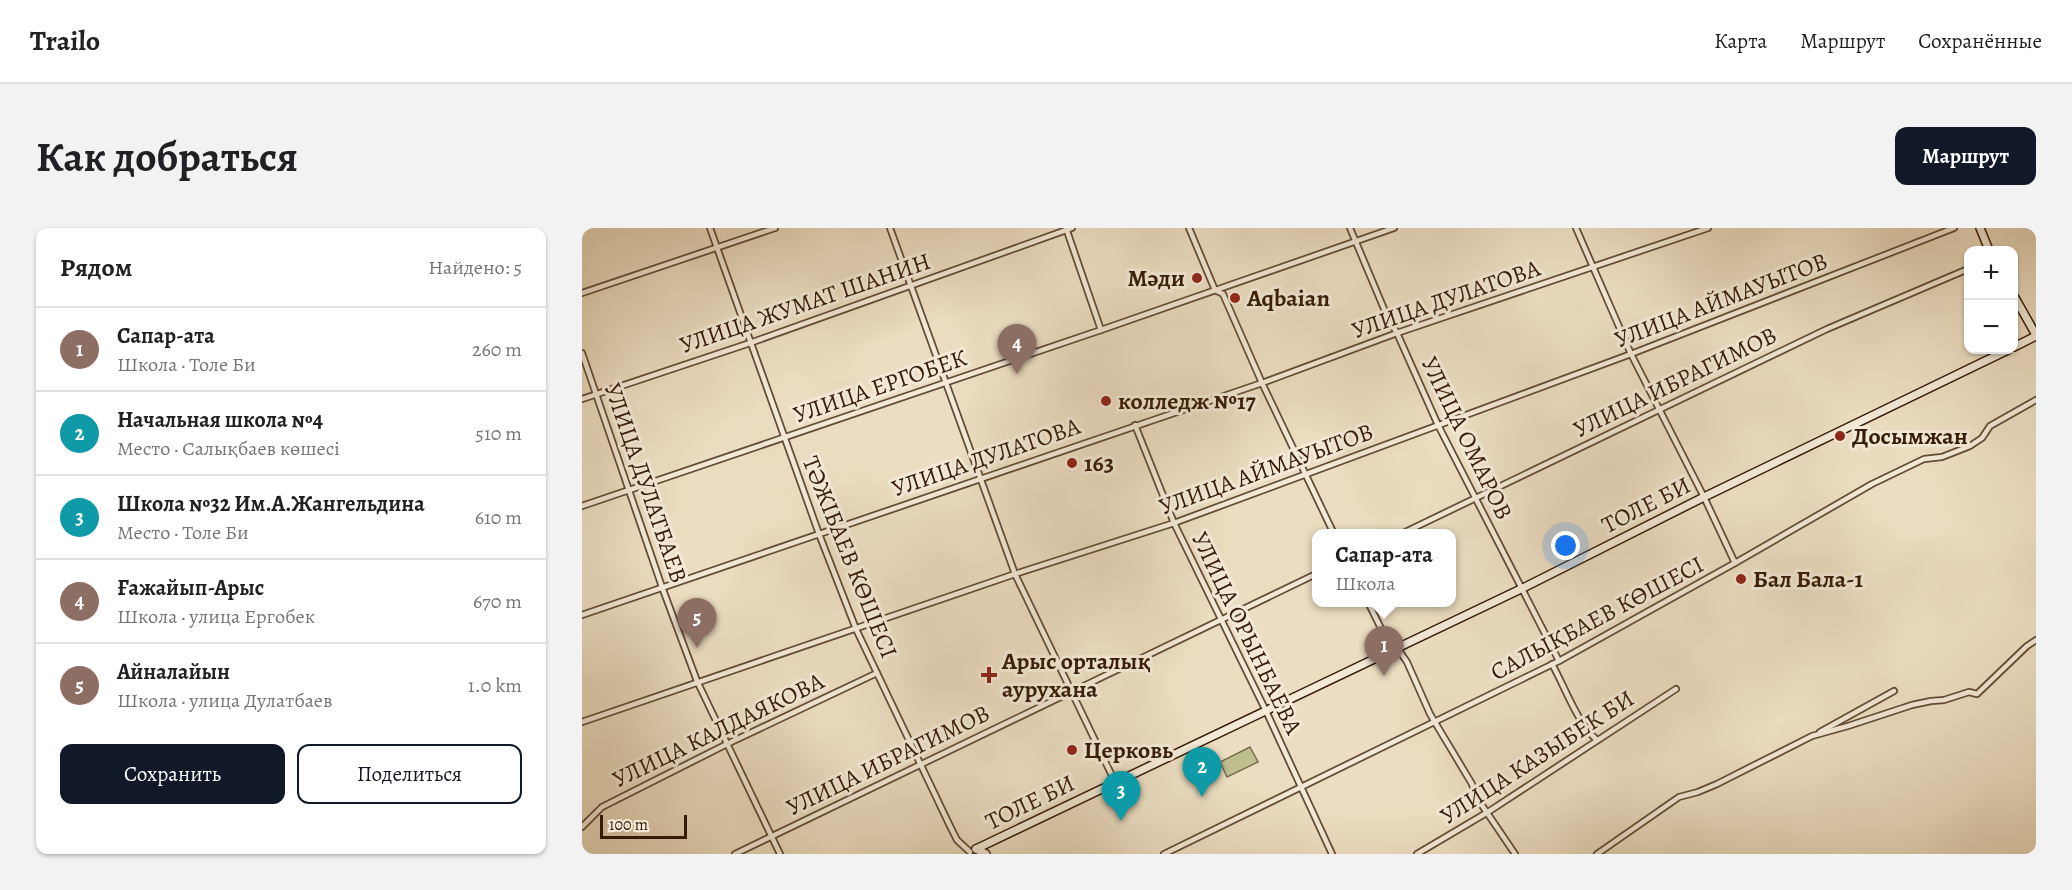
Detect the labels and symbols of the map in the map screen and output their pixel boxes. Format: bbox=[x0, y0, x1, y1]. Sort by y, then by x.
street label: УЛИЦА ЖУМАТ ШАНИН bbox=[675, 245, 935, 361]
street label: УЛИЦА АЙМАУЫТОВ bbox=[1610, 245, 1832, 355]
street label: УЛИЦА ДУЛАТОВА bbox=[1348, 251, 1545, 346]
place label: Мәди bbox=[1127, 262, 1185, 294]
marker: Мәди bbox=[1190, 271, 1204, 285]
place label: Aqbaian bbox=[1246, 282, 1330, 314]
marker: Aqbaian bbox=[1228, 291, 1242, 305]
street label: УЛИЦА ИБРАГИМОВ bbox=[1568, 319, 1782, 445]
pin: 4 bbox=[998, 324, 1036, 374]
street label: УЛИЦА ЕРГОБЕК bbox=[789, 341, 972, 431]
street label: УЛИЦА ОМАРОВ bbox=[1414, 351, 1520, 525]
street label: УЛИЦА ДУЛАТБАЕВ bbox=[597, 379, 695, 587]
place label: колледж №17 bbox=[1118, 385, 1257, 417]
marker: колледж №17 bbox=[1099, 394, 1113, 408]
street label: УЛИЦА ДУЛАТОВА bbox=[888, 409, 1085, 504]
street label: УЛИЦА АЙМАУЫТОВ bbox=[1155, 415, 1377, 523]
place label: Досымжан bbox=[1852, 420, 1968, 452]
marker: Досымжан bbox=[1833, 429, 1847, 443]
place label: 163 bbox=[1084, 447, 1114, 479]
street label: ТӘЖІБАЕВ КӨШЕСІ bbox=[795, 451, 905, 663]
marker: 163 bbox=[1065, 456, 1079, 470]
street label: ТОЛЕ БИ bbox=[1596, 469, 1696, 541]
street label: УЛИЦА ОРЫНБАЕВА bbox=[1184, 526, 1310, 740]
your location bbox=[1551, 531, 1580, 560]
street label: САЛЫҚБАЕВ КӨШЕСІ bbox=[1485, 548, 1709, 688]
place label: Бал Бала-1 bbox=[1753, 563, 1864, 595]
marker: Бал Бала-1 bbox=[1734, 572, 1748, 586]
pin: 5 bbox=[678, 598, 716, 648]
pin: 1 bbox=[1364, 626, 1404, 676]
place label: Арыс орталық аурухана bbox=[1001, 645, 1150, 705]
street label: УЛИЦА КАЛДАЯКОВА bbox=[607, 664, 830, 795]
marker: Арыс орталық аурухана bbox=[980, 666, 998, 684]
street label: УЛИЦА КАЗЫБЕК БИ bbox=[1434, 682, 1640, 832]
street label: УЛИЦА ИБРАГИМОВ bbox=[781, 697, 995, 823]
place label: Церковь bbox=[1084, 734, 1173, 766]
marker: Церковь bbox=[1065, 743, 1079, 757]
pin: 2 bbox=[1182, 748, 1222, 797]
street label: ТОЛЕ БИ bbox=[980, 767, 1080, 837]
pin: 3 bbox=[1102, 772, 1140, 821]
scale bar bbox=[600, 812, 687, 840]

